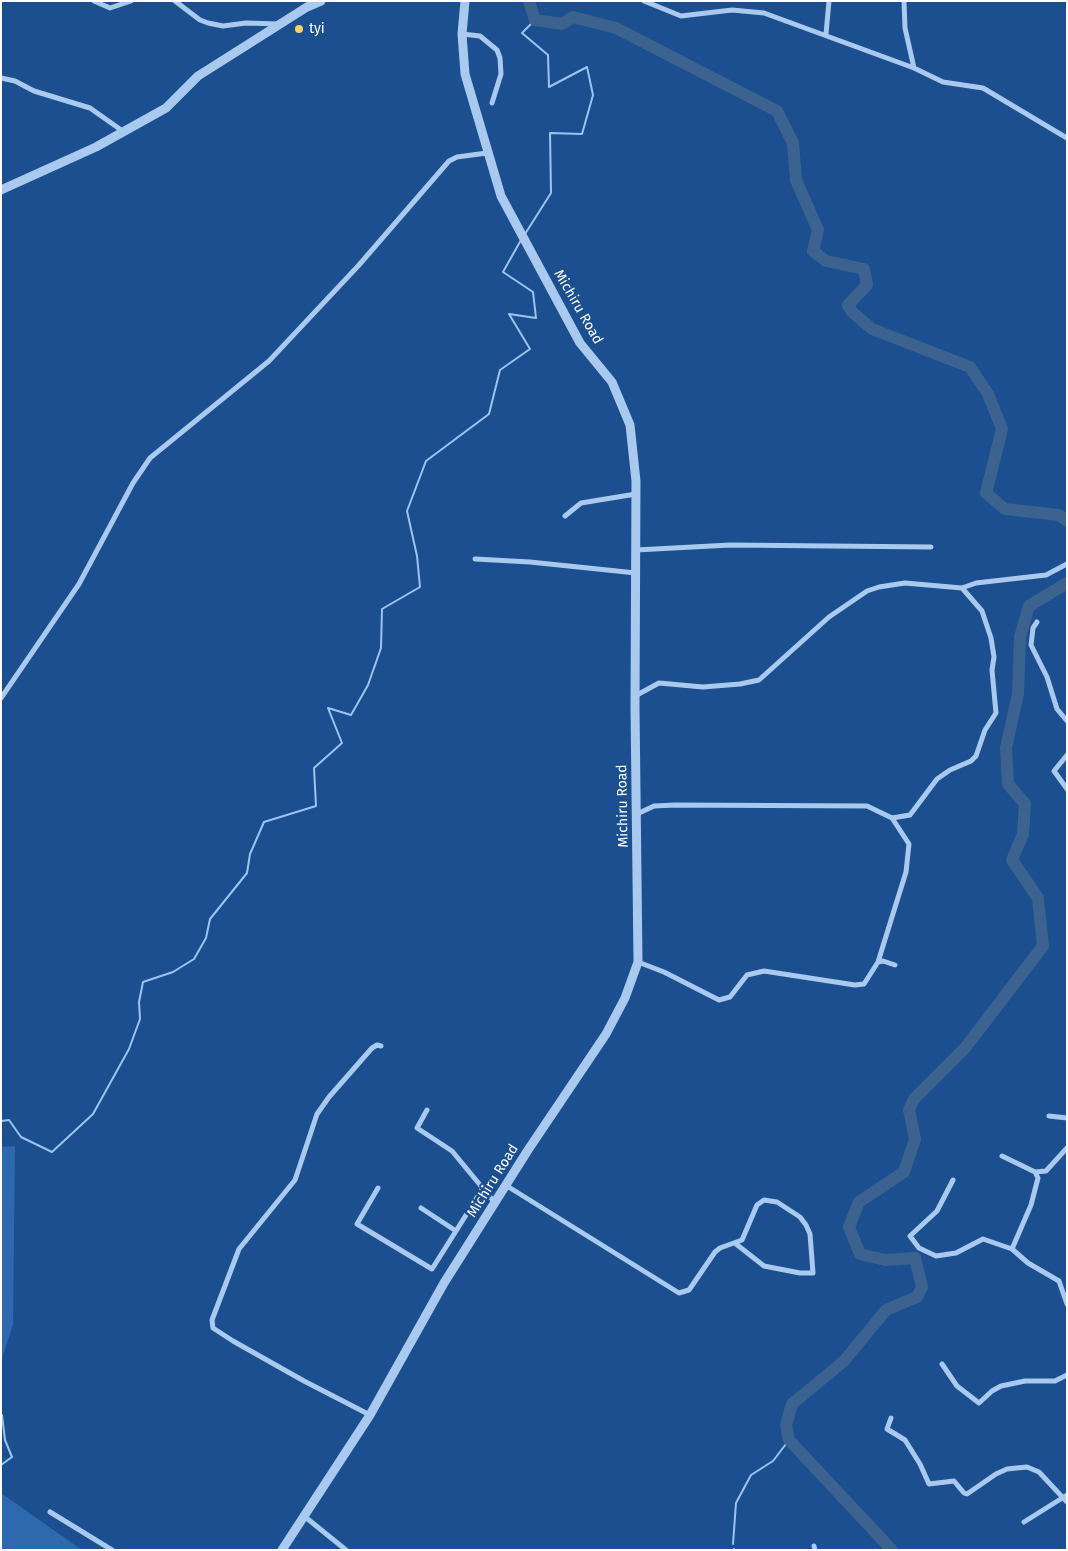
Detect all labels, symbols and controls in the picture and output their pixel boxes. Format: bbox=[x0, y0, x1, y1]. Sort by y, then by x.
place label: tyi bbox=[309, 21, 325, 37]
marker: tyi bbox=[293, 23, 305, 35]
street label: Michiru Road bbox=[550, 267, 606, 347]
street label: Michiru Road bbox=[614, 764, 632, 848]
street label: Michiru Road bbox=[464, 1141, 522, 1221]

